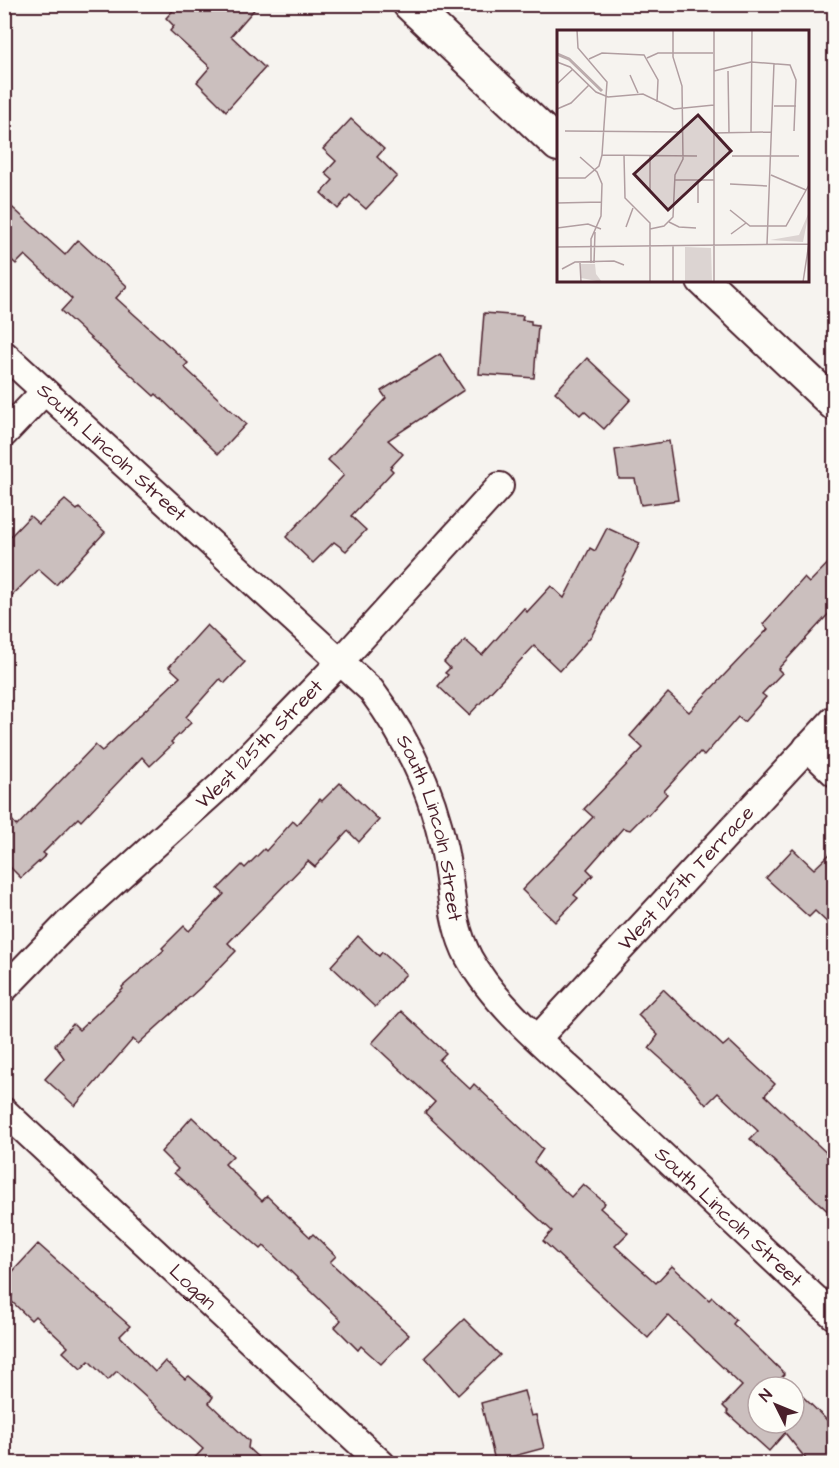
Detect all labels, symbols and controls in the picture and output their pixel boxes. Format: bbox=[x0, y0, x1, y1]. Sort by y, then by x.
inset map bbox=[557, 30, 809, 282]
street label: South Lincoln Street bbox=[31, 377, 193, 528]
street label: West 125th Street bbox=[190, 673, 330, 815]
street label: South Lincoln Street bbox=[389, 729, 469, 924]
street label: West 125th Terrace bbox=[612, 799, 761, 957]
street label: South Lincoln Street bbox=[648, 1140, 809, 1294]
street label: Logan bbox=[163, 1258, 222, 1316]
north arrow bbox=[746, 1375, 806, 1435]
text: N bbox=[754, 1384, 777, 1407]

